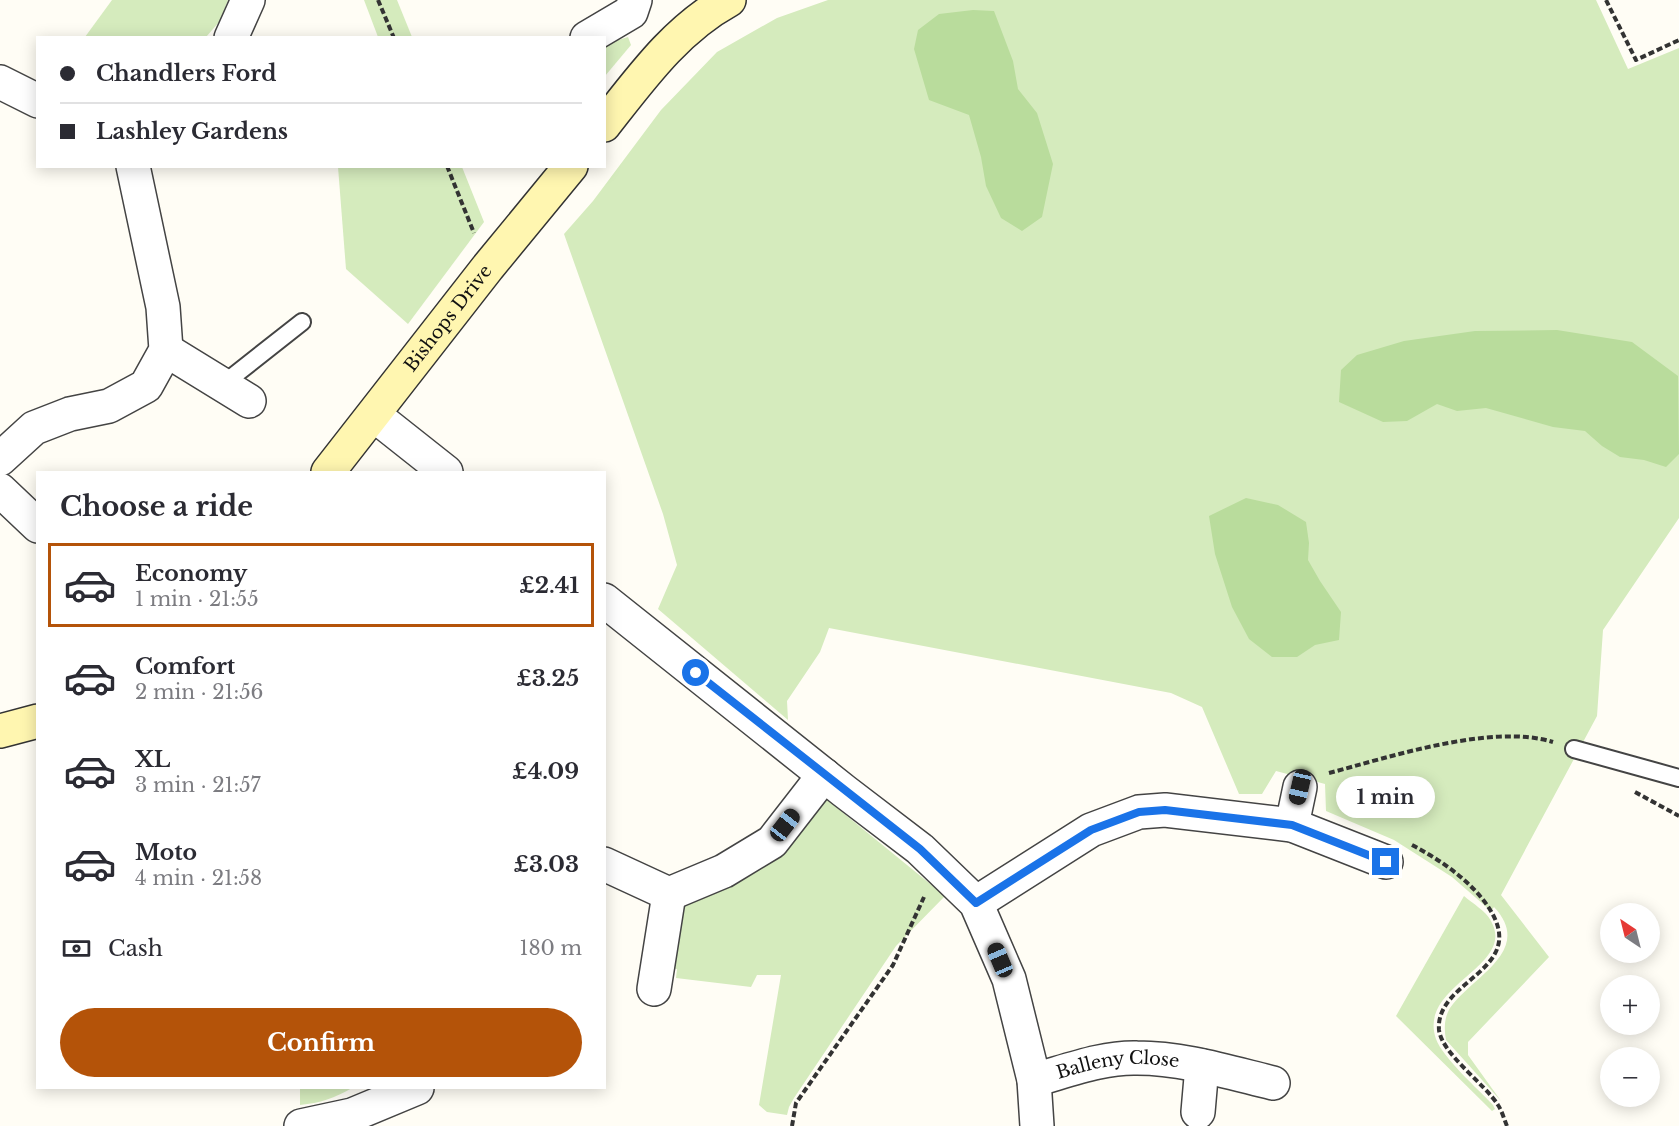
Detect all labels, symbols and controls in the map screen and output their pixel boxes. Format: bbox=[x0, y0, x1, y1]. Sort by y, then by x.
text: Chandlers Ford bbox=[96, 60, 276, 87]
text: Lashley Gardens bbox=[96, 118, 288, 145]
street label: Bishops Drive bbox=[399, 261, 496, 376]
text: Choose a ride bbox=[60, 490, 253, 523]
icon: car bbox=[63, 558, 117, 612]
text: Economy bbox=[135, 560, 247, 587]
text: £2.41 bbox=[519, 572, 579, 599]
text: 1 min · 21:55 bbox=[135, 587, 259, 611]
icon: car bbox=[63, 651, 117, 705]
text: Comfort bbox=[135, 653, 235, 680]
route start bbox=[682, 659, 709, 686]
text: £3.25 bbox=[516, 665, 579, 692]
text: 2 min · 21:56 bbox=[135, 680, 263, 704]
icon: car bbox=[63, 744, 117, 798]
text: XL bbox=[135, 746, 170, 773]
text: £4.09 bbox=[512, 758, 579, 785]
car bbox=[1287, 767, 1313, 807]
text: 3 min · 21:57 bbox=[135, 773, 261, 797]
callout: 1 min bbox=[1336, 775, 1436, 817]
text: 1 min bbox=[1357, 785, 1414, 809]
car bbox=[767, 805, 803, 845]
icon: car bbox=[63, 837, 117, 891]
text: Moto bbox=[135, 839, 197, 866]
route end bbox=[1372, 848, 1399, 875]
text: £3.03 bbox=[514, 851, 579, 878]
text: 4 min · 21:58 bbox=[135, 866, 262, 890]
north arrow bbox=[1600, 903, 1660, 963]
map controls bbox=[1600, 903, 1660, 1107]
icon: cash bbox=[60, 932, 93, 965]
text: Cash bbox=[108, 935, 163, 962]
text: 180 m bbox=[519, 936, 582, 960]
car bbox=[985, 940, 1015, 980]
button: + bbox=[1600, 975, 1660, 1035]
button: Confirm bbox=[60, 1008, 582, 1077]
street label: Balleny Close bbox=[1054, 1047, 1181, 1084]
button: − bbox=[1600, 1047, 1660, 1107]

